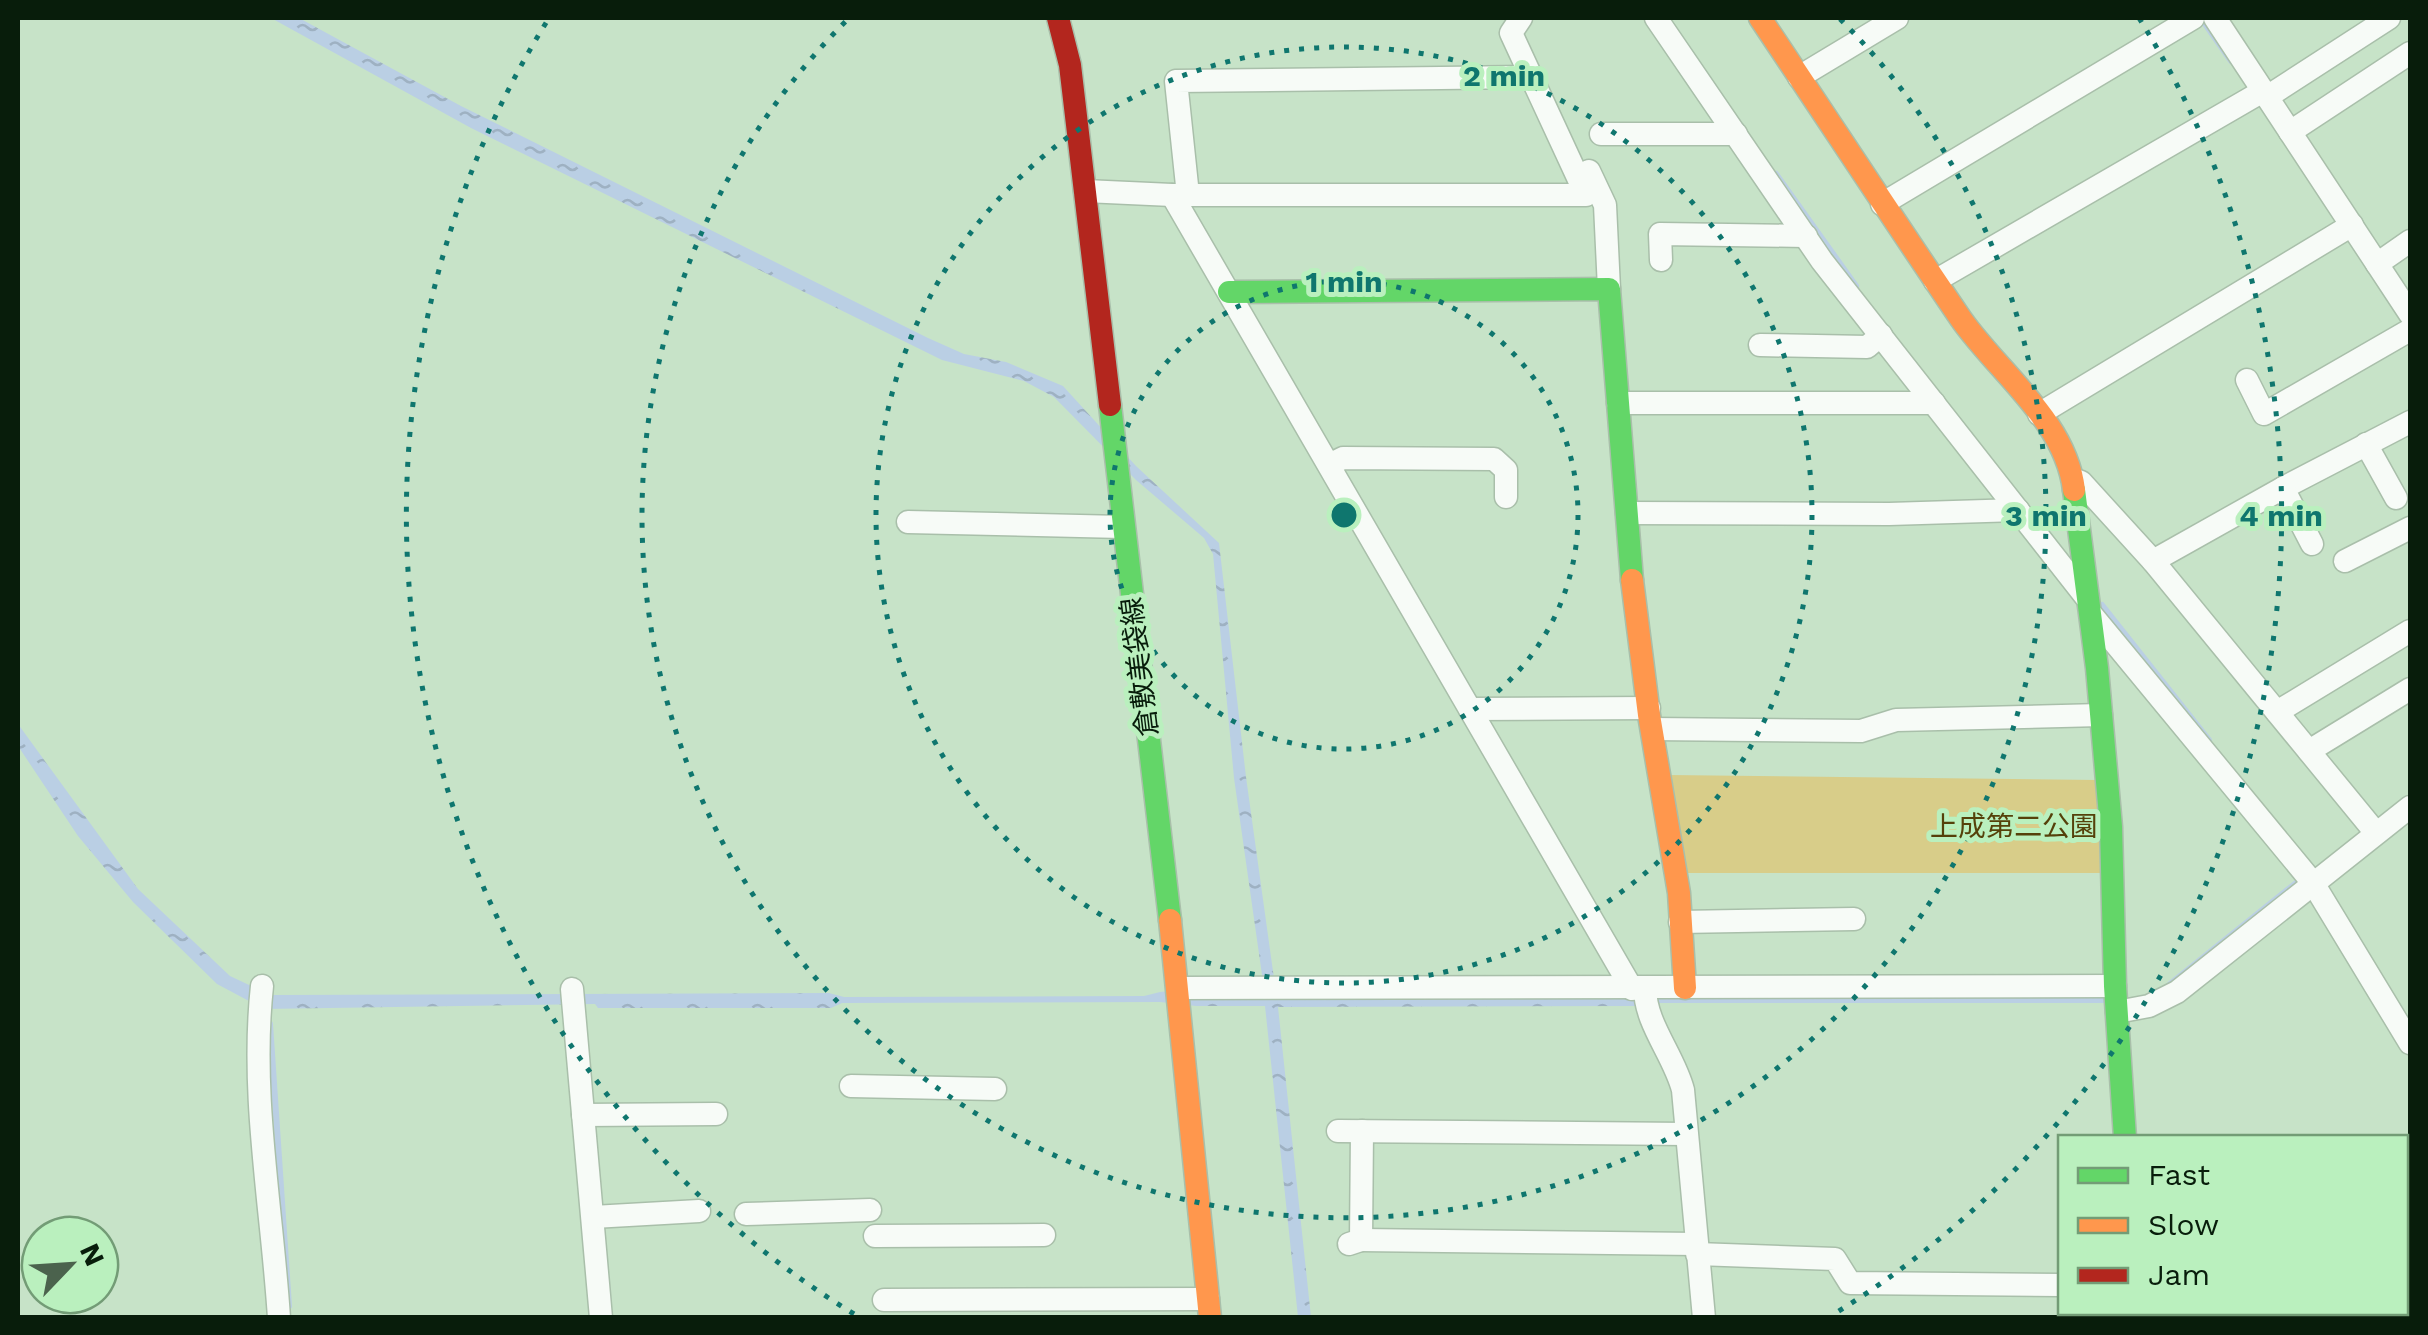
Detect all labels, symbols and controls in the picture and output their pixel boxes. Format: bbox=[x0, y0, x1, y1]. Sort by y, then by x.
text: 2 min bbox=[1463, 58, 1545, 93]
text: 1 min bbox=[1305, 264, 1383, 299]
centre of rings bbox=[1326, 497, 1362, 533]
text: 3 min bbox=[2005, 498, 2087, 533]
text: 4 min bbox=[2239, 498, 2323, 533]
street label: 倉敷美袋線 bbox=[1115, 595, 1164, 738]
park label: 上成第二公園 bbox=[1930, 810, 2098, 843]
legend bbox=[2058, 1135, 2408, 1315]
text: Fast bbox=[2148, 1157, 2211, 1192]
text: Slow bbox=[2148, 1207, 2219, 1242]
north arrow bbox=[20, 1215, 120, 1315]
text: N bbox=[73, 1238, 112, 1271]
text: Jam bbox=[2148, 1257, 2210, 1292]

